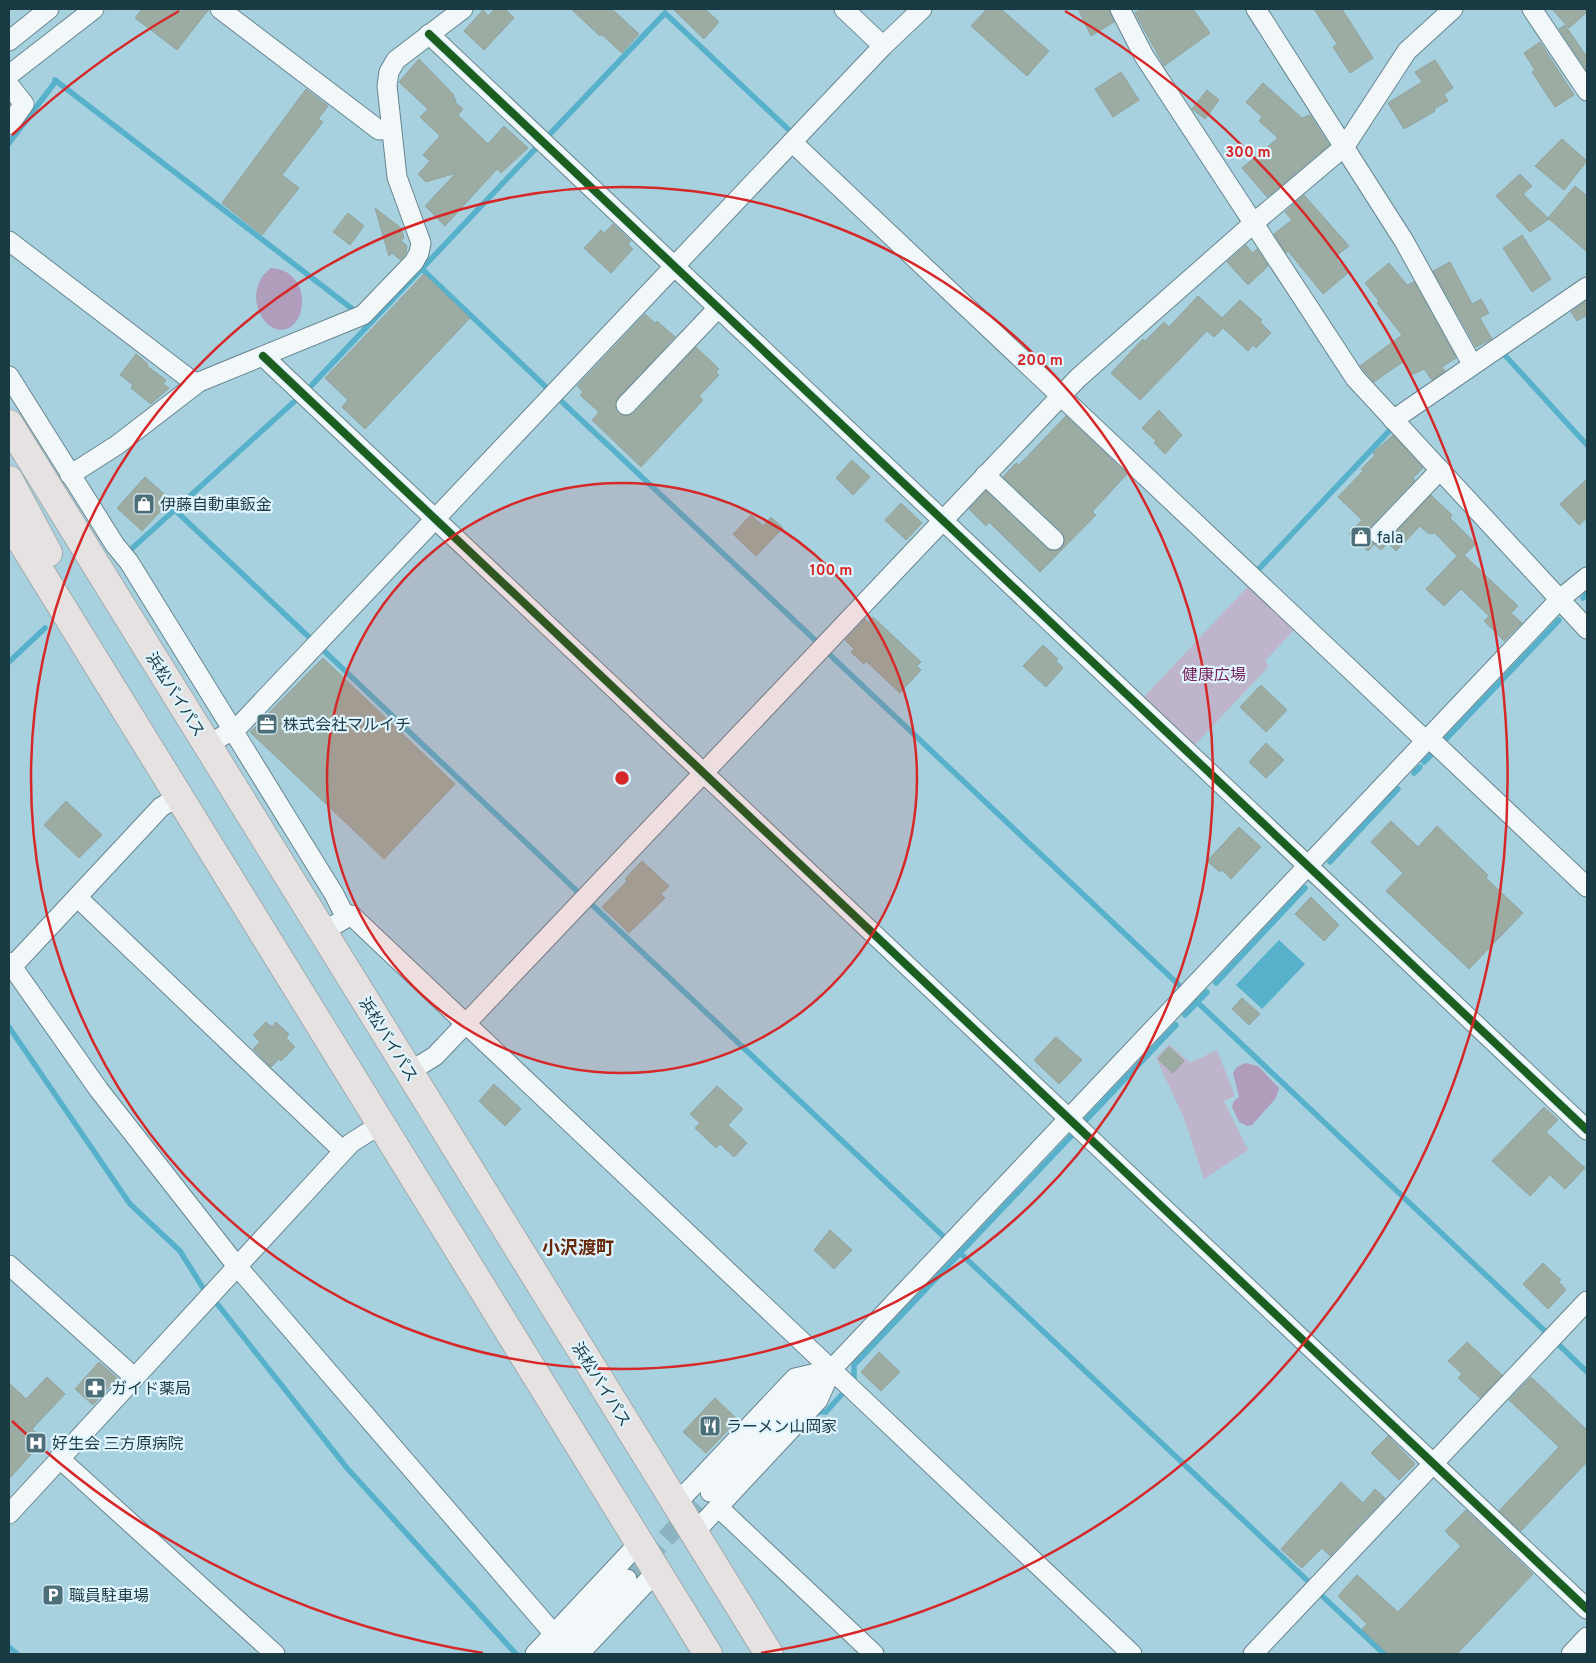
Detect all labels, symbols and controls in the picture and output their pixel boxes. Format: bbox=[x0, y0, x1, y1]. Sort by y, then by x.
text: 300 m bbox=[1225, 144, 1271, 163]
text: 200 m bbox=[1017, 352, 1063, 371]
shop icon: 伊藤自動車鈑金 bbox=[132, 492, 156, 516]
place label: 伊藤自動車鈑金 bbox=[160, 496, 272, 516]
shop icon: fala bbox=[1349, 525, 1373, 549]
place label: fala bbox=[1377, 529, 1403, 549]
text: 100 m bbox=[810, 562, 852, 581]
street label: 浜松バイパス bbox=[140, 649, 208, 741]
park label: 健康広場 bbox=[1182, 666, 1246, 686]
office icon: 株式会社マルイチ bbox=[255, 712, 279, 736]
place label: 株式会社マルイチ bbox=[283, 716, 411, 736]
centre of rings bbox=[613, 769, 631, 787]
street label: 浜松バイパス bbox=[353, 994, 421, 1086]
district label: 小沢渡町 bbox=[542, 1238, 614, 1261]
street label: 浜松バイパス bbox=[566, 1339, 634, 1431]
pharmacy icon: ガイド薬局 bbox=[83, 1376, 107, 1400]
place label: ガイド薬局 bbox=[111, 1380, 191, 1400]
restaurant icon: ラーメン山岡家 bbox=[698, 1414, 722, 1438]
place label: ラーメン山岡家 bbox=[726, 1418, 837, 1438]
hospital icon: 好生会 三方原病院 bbox=[24, 1431, 48, 1455]
place label: 好生会 三方原病院 bbox=[52, 1435, 184, 1455]
parking icon: 職員駐車場 bbox=[41, 1583, 65, 1607]
place label: 職員駐車場 bbox=[69, 1587, 149, 1607]

